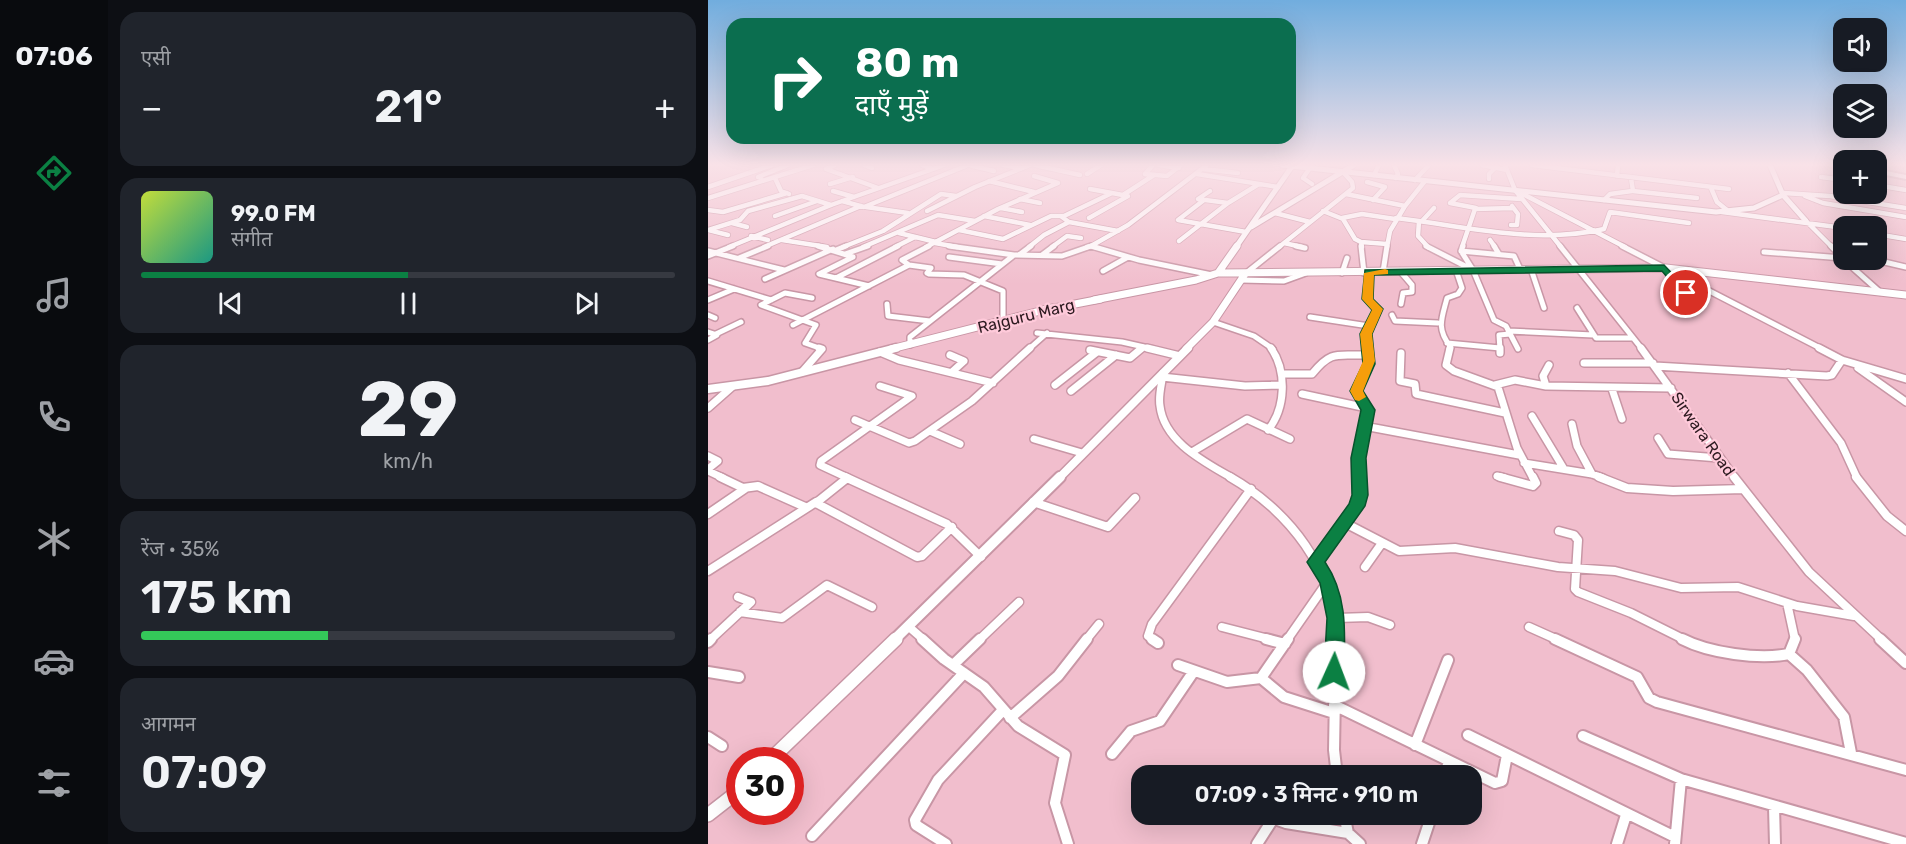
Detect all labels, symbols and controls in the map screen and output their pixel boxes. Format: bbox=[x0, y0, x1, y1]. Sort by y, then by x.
map controls bbox=[1833, 18, 1887, 270]
button: sound bbox=[1833, 18, 1887, 72]
text: 80 m bbox=[855, 38, 959, 88]
text: 07:06 bbox=[15, 40, 93, 72]
icon: right bbox=[756, 42, 834, 120]
text: एसी bbox=[141, 46, 171, 70]
text: 21° bbox=[374, 80, 443, 133]
button: layers bbox=[1833, 84, 1887, 138]
text: − bbox=[141, 88, 162, 127]
text: + bbox=[654, 88, 675, 127]
text: दाएँ मुड़ें bbox=[855, 89, 928, 121]
button: + bbox=[1833, 150, 1887, 204]
icon: directions bbox=[33, 152, 75, 194]
text: 99.0 FM bbox=[231, 200, 316, 227]
button: − bbox=[1833, 216, 1887, 270]
text: संगीत bbox=[231, 227, 272, 251]
pin bbox=[1660, 267, 1711, 318]
icon: music bbox=[33, 274, 75, 316]
icon: arrive bbox=[1669, 276, 1702, 309]
icon: previous bbox=[214, 287, 247, 320]
icon: pause bbox=[392, 287, 425, 320]
icon: next bbox=[570, 287, 603, 320]
street label: Rajguru Marg bbox=[975, 295, 1077, 337]
text: 29 bbox=[358, 363, 458, 456]
street label: Sirwara Road bbox=[1667, 388, 1739, 480]
icon: phone bbox=[33, 396, 75, 438]
text: km/h bbox=[383, 449, 433, 473]
icon: climate bbox=[33, 518, 75, 560]
text: रेंज · 35% bbox=[141, 537, 220, 561]
text: 175 km bbox=[141, 571, 292, 624]
icon: car bbox=[33, 640, 75, 682]
position arrow bbox=[1302, 640, 1366, 704]
text: आगमन bbox=[141, 712, 196, 736]
text: 07:09 bbox=[141, 746, 267, 799]
speed limit sign: 30 bbox=[726, 747, 804, 825]
icon: filters bbox=[33, 762, 75, 804]
text: 07:09 · 3 मिनट · 910 m bbox=[1195, 781, 1418, 808]

